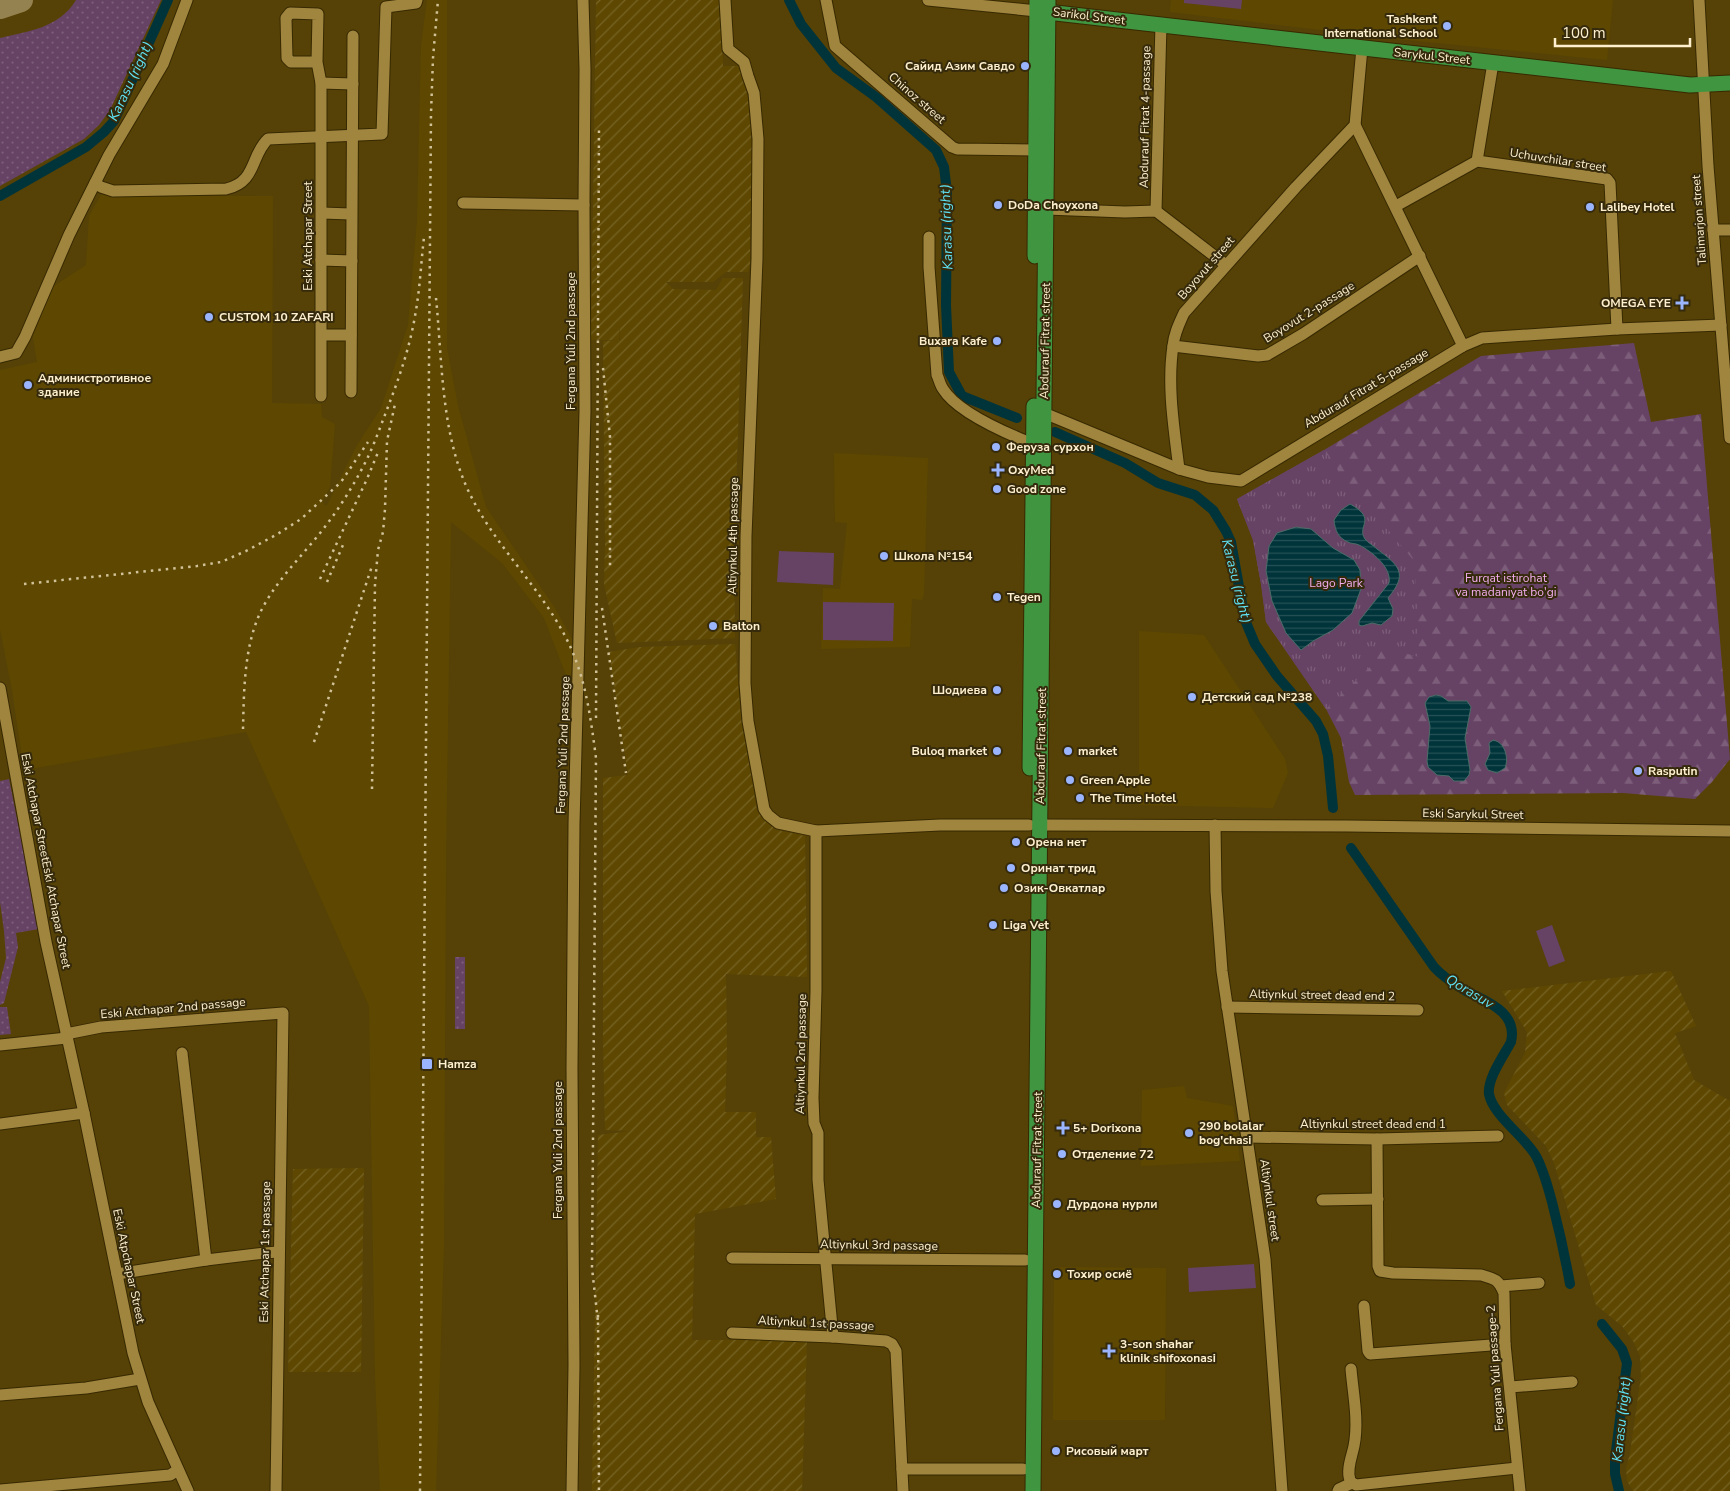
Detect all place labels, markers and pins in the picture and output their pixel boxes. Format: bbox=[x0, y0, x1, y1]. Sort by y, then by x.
place label: Tashkent International School bbox=[1324, 11, 1437, 41]
marker: Tashkent International School bbox=[1441, 20, 1453, 32]
place label: Сайид Азим Савдо bbox=[905, 58, 1015, 74]
marker: Сайид Азим Савдо bbox=[1019, 60, 1031, 72]
place label: DoDa Choyxona bbox=[1008, 197, 1098, 213]
marker: DoDa Choyxona bbox=[992, 199, 1004, 211]
place label: Lalibey Hotel bbox=[1600, 199, 1675, 215]
marker: Lalibey Hotel bbox=[1584, 201, 1596, 213]
place label: OMEGA EYE bbox=[1601, 295, 1671, 311]
marker: OMEGA EYE bbox=[1675, 296, 1689, 310]
place label: CUSTOM 10 ZAFARI bbox=[219, 309, 334, 325]
marker: CUSTOM 10 ZAFARI bbox=[203, 311, 215, 323]
place label: Buxara Kafe bbox=[919, 333, 987, 349]
marker: Buxara Kafe bbox=[991, 335, 1003, 347]
place label: Администротивное здание bbox=[38, 370, 151, 400]
marker: Администротивное здание bbox=[22, 379, 34, 391]
place label: Феруза сурхон bbox=[1006, 439, 1094, 455]
marker: Феруза сурхон bbox=[990, 441, 1002, 453]
place label: OxyMed bbox=[1008, 462, 1054, 478]
marker: OxyMed bbox=[992, 464, 1004, 476]
place label: Good zone bbox=[1007, 481, 1067, 497]
marker: Good zone bbox=[991, 483, 1003, 495]
place label: Школа №154 bbox=[894, 548, 972, 564]
marker: Школа №154 bbox=[878, 550, 890, 562]
place label: Tegen bbox=[1007, 589, 1041, 605]
marker: Tegen bbox=[991, 591, 1003, 603]
place label: Balton bbox=[723, 618, 760, 634]
marker: Balton bbox=[707, 620, 719, 632]
place label: Шодиева bbox=[932, 682, 987, 698]
marker: Шодиева bbox=[991, 684, 1003, 696]
place label: Детский сад №238 bbox=[1202, 689, 1312, 705]
marker: Детский сад №238 bbox=[1186, 691, 1198, 703]
place label: Buloq market bbox=[911, 743, 987, 759]
place label: market bbox=[1078, 743, 1118, 759]
marker: Buloq market bbox=[991, 745, 1003, 757]
marker: market bbox=[1062, 745, 1074, 757]
place label: Rasputin bbox=[1648, 763, 1697, 779]
marker: Rasputin bbox=[1632, 765, 1644, 777]
place label: Green Apple bbox=[1080, 772, 1151, 788]
marker: Green Apple bbox=[1064, 774, 1076, 786]
place label: The Time Hotel bbox=[1090, 790, 1176, 806]
marker: The Time Hotel bbox=[1074, 792, 1086, 804]
place label: Орена нет bbox=[1026, 834, 1087, 850]
marker: Орена нет bbox=[1010, 836, 1022, 848]
place label: Оринат трид bbox=[1021, 860, 1096, 876]
marker: Оринат трид bbox=[1005, 862, 1017, 874]
place label: Озик-Овкатлар bbox=[1014, 880, 1105, 896]
marker: Озик-Овкатлар bbox=[998, 882, 1010, 894]
place label: Liga Vet bbox=[1003, 917, 1049, 933]
marker: Liga Vet bbox=[987, 919, 999, 931]
place label: Hamza bbox=[438, 1056, 477, 1072]
marker: Hamza bbox=[420, 1057, 434, 1071]
place label: 290 bolalar bog'chasi bbox=[1199, 1118, 1264, 1148]
place label: 5+ Dorixona bbox=[1073, 1120, 1141, 1136]
marker: 5+ Dorixona bbox=[1057, 1122, 1069, 1134]
marker: 290 bolalar bog'chasi bbox=[1183, 1127, 1195, 1139]
place label: Отделение 72 bbox=[1072, 1146, 1154, 1162]
marker: Отделение 72 bbox=[1056, 1148, 1068, 1160]
place label: Дурдона нурли bbox=[1067, 1196, 1157, 1212]
marker: Дурдона нурли bbox=[1051, 1198, 1063, 1210]
place label: Тохир осиё bbox=[1067, 1266, 1132, 1282]
marker: Тохир осиё bbox=[1051, 1268, 1063, 1280]
place label: 3-son shahar klinik shifoxonasi bbox=[1120, 1336, 1216, 1366]
marker: 3-son shahar klinik shifoxonasi bbox=[1102, 1344, 1116, 1358]
place label: Рисовый март bbox=[1066, 1443, 1149, 1459]
marker: Рисовый март bbox=[1050, 1445, 1062, 1457]

